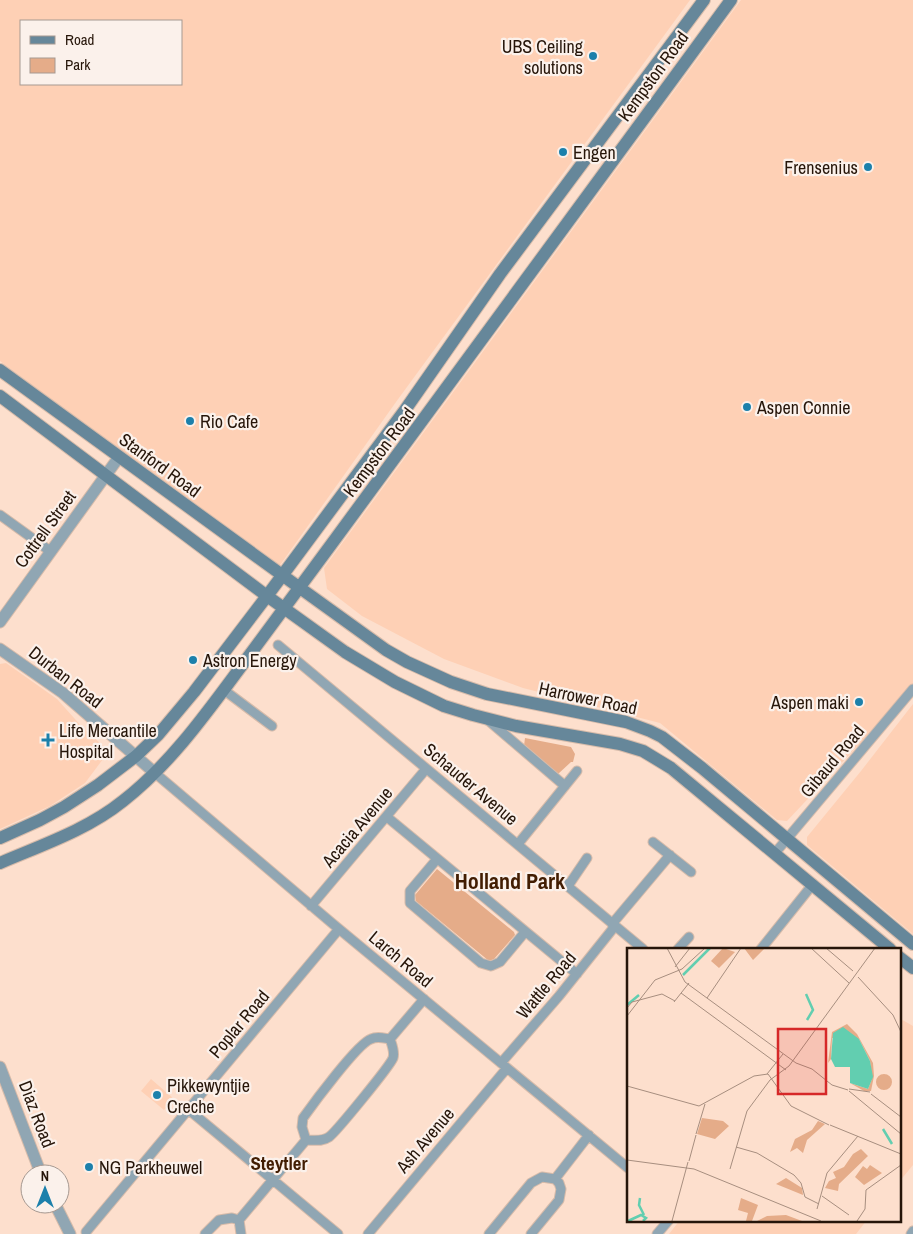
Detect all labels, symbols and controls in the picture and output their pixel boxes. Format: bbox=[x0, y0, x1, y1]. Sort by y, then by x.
legend bbox=[20, 20, 182, 85]
street label: Kempston Road bbox=[612, 26, 694, 126]
text: Road bbox=[65, 29, 94, 50]
place label: UBS Ceiling solutions bbox=[502, 34, 584, 80]
marker: UBS Ceiling solutions bbox=[587, 50, 599, 62]
text: Park bbox=[65, 54, 91, 75]
place label: Engen bbox=[573, 140, 616, 165]
marker: Engen bbox=[557, 146, 569, 158]
place label: Frensenius bbox=[784, 155, 858, 180]
marker: Frensenius bbox=[862, 161, 874, 173]
place label: Aspen Connie bbox=[756, 395, 851, 420]
marker: Aspen Connie bbox=[741, 401, 753, 413]
street label: Kempston Road bbox=[337, 402, 421, 502]
place label: Rio Cafe bbox=[200, 409, 258, 434]
marker: Rio Cafe bbox=[184, 415, 196, 427]
street label: Stanford Road bbox=[114, 427, 206, 503]
street label: Cottrell Street bbox=[8, 485, 82, 573]
street label: Durban Road bbox=[24, 640, 108, 714]
place label: Astron Energy bbox=[202, 648, 297, 673]
marker: Astron Energy bbox=[187, 654, 199, 666]
street label: Harrower Road bbox=[536, 675, 640, 721]
place label: Aspen maki bbox=[770, 690, 849, 715]
marker: Aspen maki bbox=[853, 696, 865, 708]
place label: Life Mercantile Hospital bbox=[59, 718, 157, 764]
street label: Gibaud Road bbox=[794, 719, 870, 803]
marker: Life Mercantile Hospital bbox=[41, 733, 55, 747]
street label: Schauder Avenue bbox=[418, 737, 524, 831]
street label: Acacia Avenue bbox=[315, 781, 398, 873]
district label: Holland Park bbox=[455, 866, 566, 896]
street label: Larch Road bbox=[364, 925, 438, 993]
street label: Wattle Road bbox=[510, 946, 582, 1024]
inset map bbox=[627, 948, 900, 1222]
street label: Poplar Road bbox=[203, 985, 275, 1063]
place label: Pikkewyntjie Creche bbox=[167, 1073, 250, 1119]
street label: Diaz Road bbox=[13, 1077, 61, 1151]
marker: Pikkewyntjie Creche bbox=[151, 1089, 163, 1101]
street label: Ash Avenue bbox=[390, 1102, 460, 1179]
district label: Steytler bbox=[250, 1150, 308, 1176]
place label: NG Parkheuwel bbox=[99, 1155, 202, 1180]
marker: NG Parkheuwel bbox=[83, 1161, 95, 1173]
north arrow bbox=[20, 1164, 70, 1214]
text: N bbox=[41, 1167, 49, 1185]

